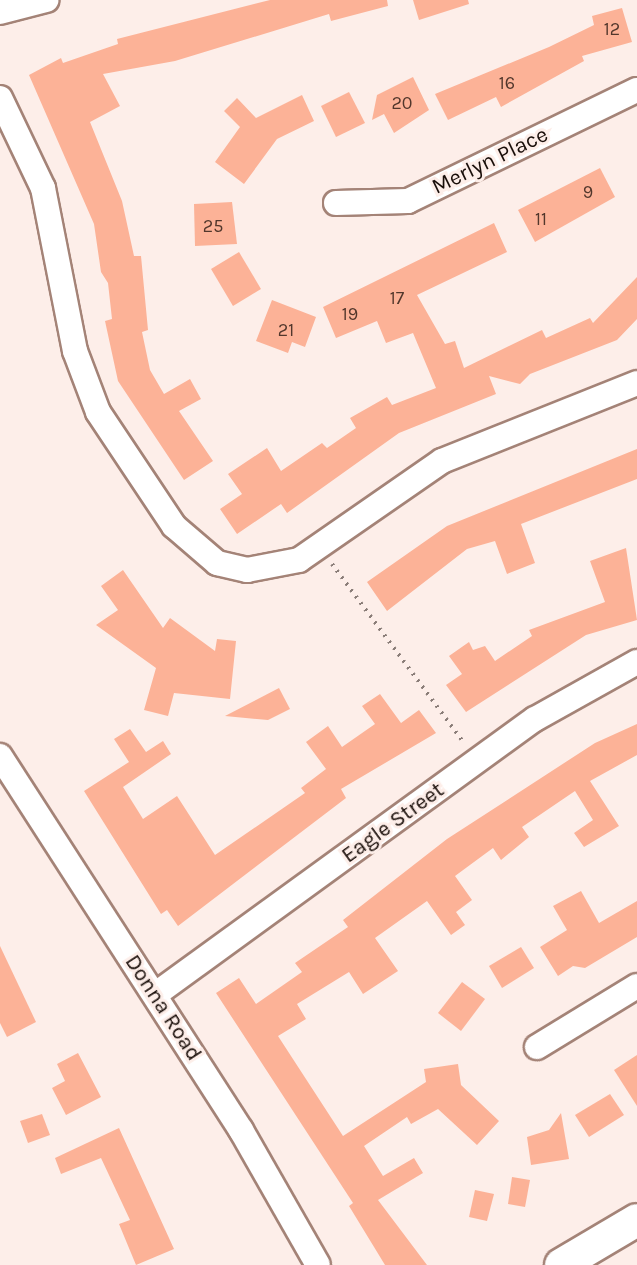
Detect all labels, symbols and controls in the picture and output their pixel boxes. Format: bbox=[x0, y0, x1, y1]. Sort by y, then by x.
house number: 12 bbox=[604, 18, 620, 40]
house number: 16 bbox=[499, 72, 515, 94]
house number: 20 bbox=[391, 92, 413, 114]
street label: Merlyn Place bbox=[428, 122, 552, 200]
house number: 9 bbox=[583, 181, 593, 203]
house number: 11 bbox=[535, 208, 547, 230]
house number: 25 bbox=[203, 215, 223, 237]
house number: 17 bbox=[390, 287, 404, 309]
house number: 19 bbox=[342, 303, 358, 325]
house number: 21 bbox=[278, 319, 294, 341]
street label: Eagle Street bbox=[337, 777, 449, 869]
street label: Donna Road bbox=[119, 950, 207, 1066]

